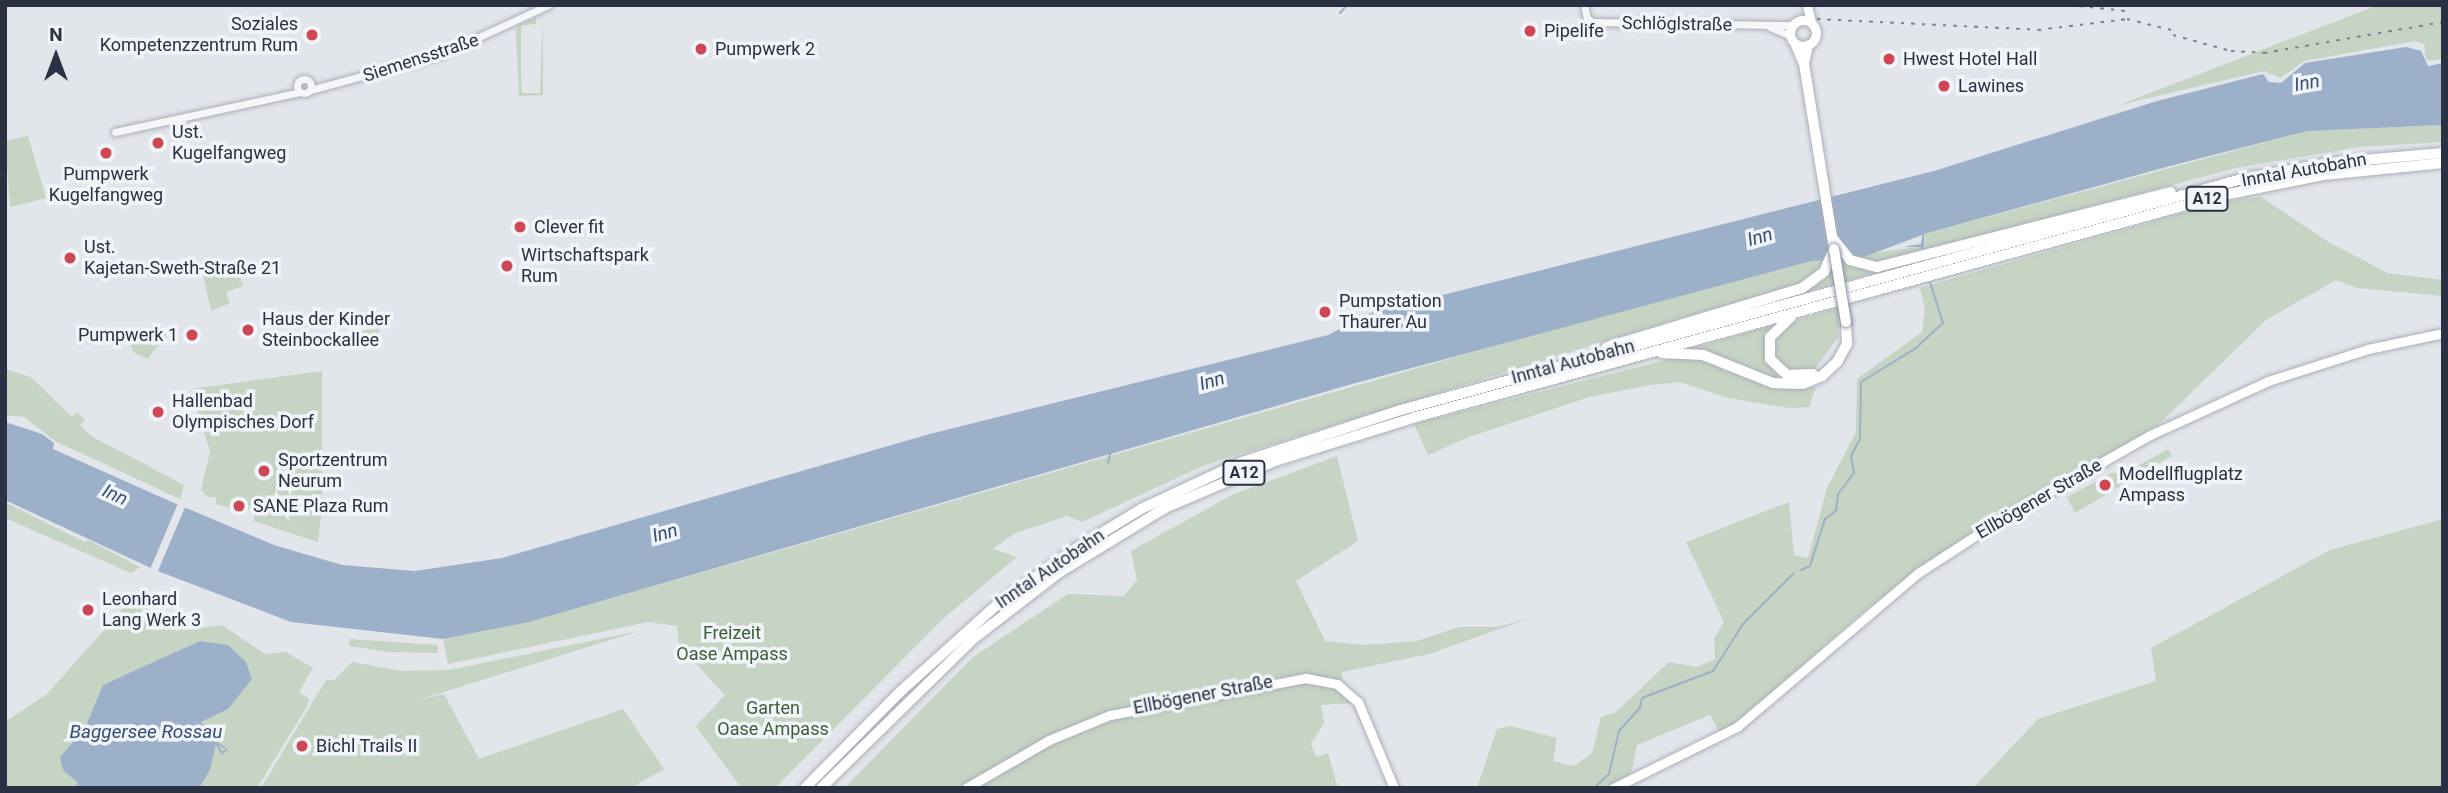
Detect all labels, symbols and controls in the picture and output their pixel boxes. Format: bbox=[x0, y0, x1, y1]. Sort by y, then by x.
street label: Schlöglstraße bbox=[1622, 12, 1732, 36]
place label: Soziales Kompetenzzentrum Rum bbox=[100, 14, 298, 56]
place label: Pipelife bbox=[1544, 20, 1604, 42]
north arrow bbox=[21, 21, 91, 91]
text: N bbox=[49, 23, 63, 46]
marker: Pipelife bbox=[1522, 23, 1538, 39]
marker: Soziales Kompetenzzentrum Rum bbox=[304, 27, 320, 43]
street label: Siemensstraße bbox=[361, 29, 481, 87]
place label: Pumpwerk 2 bbox=[715, 38, 815, 60]
marker: Pumpwerk 2 bbox=[693, 41, 709, 57]
place label: Hwest Hotel Hall bbox=[1903, 48, 2037, 70]
marker: Hwest Hotel Hall bbox=[1881, 51, 1897, 67]
water label: Inn bbox=[2293, 70, 2321, 96]
place label: Lawines bbox=[1958, 75, 2024, 97]
marker: Lawines bbox=[1936, 78, 1952, 94]
place label: Ust. Kugelfangweg bbox=[172, 122, 286, 164]
marker: Ust. Kugelfangweg bbox=[150, 135, 166, 151]
marker: Pumpwerk Kugelfangweg bbox=[98, 145, 114, 161]
street label: Inntal Autobahn bbox=[2240, 148, 2368, 192]
place label: Pumpwerk Kugelfangweg bbox=[49, 164, 163, 206]
road number: A12 bbox=[2184, 186, 2230, 211]
place label: Clever fit bbox=[534, 216, 604, 238]
marker: Clever fit bbox=[512, 219, 528, 235]
water label: Inn bbox=[1745, 223, 1775, 251]
place label: Ust. Kajetan-Sweth-Straße 21 bbox=[84, 237, 281, 280]
place label: Wirtschaftspark Rum bbox=[521, 245, 649, 288]
marker: Ust. Kajetan-Sweth-Straße 21 bbox=[62, 250, 78, 266]
marker: Wirtschaftspark Rum bbox=[499, 258, 515, 274]
place label: Pumpstation Thaurer Au bbox=[1339, 291, 1442, 334]
marker: Pumpstation Thaurer Au bbox=[1317, 304, 1333, 320]
place label: Haus der Kinder Steinbockallee bbox=[262, 309, 390, 352]
marker: Haus der Kinder Steinbockallee bbox=[240, 322, 256, 338]
place label: Pumpwerk 1 bbox=[78, 324, 178, 346]
marker: Pumpwerk 1 bbox=[184, 327, 200, 343]
street label: Inntal Autobahn bbox=[1509, 335, 1637, 389]
water label: Inn bbox=[1197, 367, 1227, 395]
place label: Hallenbad Olympisches Dorf bbox=[172, 391, 314, 434]
marker: Hallenbad Olympisches Dorf bbox=[150, 404, 166, 420]
place label: Sportzentrum Neurum bbox=[278, 450, 387, 492]
street label: Ellbögener Straße bbox=[1972, 454, 2106, 544]
road number: A12 bbox=[1221, 460, 1267, 486]
marker: Sportzentrum Neurum bbox=[256, 463, 272, 479]
place label: Modellflugplatz Ampass bbox=[2119, 464, 2243, 506]
marker: Modellflugplatz Ampass bbox=[2097, 477, 2113, 493]
water label: Inn bbox=[99, 479, 131, 511]
place label: SANE Plaza Rum bbox=[253, 495, 388, 517]
marker: SANE Plaza Rum bbox=[231, 498, 247, 514]
water label: Inn bbox=[650, 519, 680, 547]
street label: Inntal Autobahn bbox=[991, 525, 1109, 613]
place label: Leonhard Lang Werk 3 bbox=[102, 589, 201, 632]
marker: Leonhard Lang Werk 3 bbox=[80, 602, 96, 618]
park label: Freizeit Oase Ampass bbox=[676, 623, 788, 666]
street label: Ellbögener Straße bbox=[1132, 671, 1274, 719]
park label: Garten Oase Ampass bbox=[717, 698, 829, 740]
water label: Baggersee Rossau bbox=[69, 721, 223, 743]
place label: Bichl Trails II bbox=[316, 735, 418, 757]
marker: Bichl Trails II bbox=[294, 738, 310, 754]

